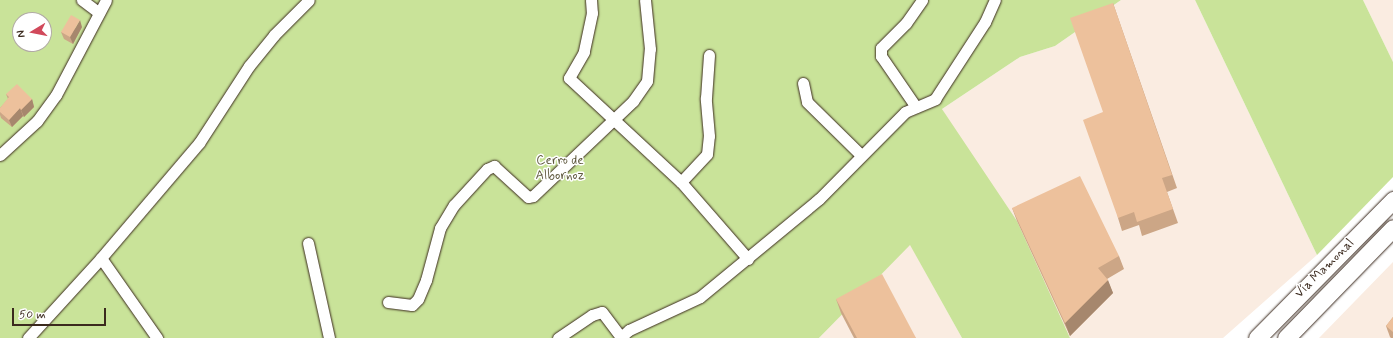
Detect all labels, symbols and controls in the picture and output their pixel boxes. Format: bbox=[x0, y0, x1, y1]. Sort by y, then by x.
north arrow bbox=[12, 12, 52, 52]
text: N bbox=[14, 29, 29, 39]
park label: Cerro de Albornoz bbox=[536, 154, 584, 185]
street label: Vía Mamonal bbox=[1292, 236, 1358, 302]
scale bar bbox=[14, 300, 108, 326]
text: 50 m bbox=[19, 307, 46, 323]

